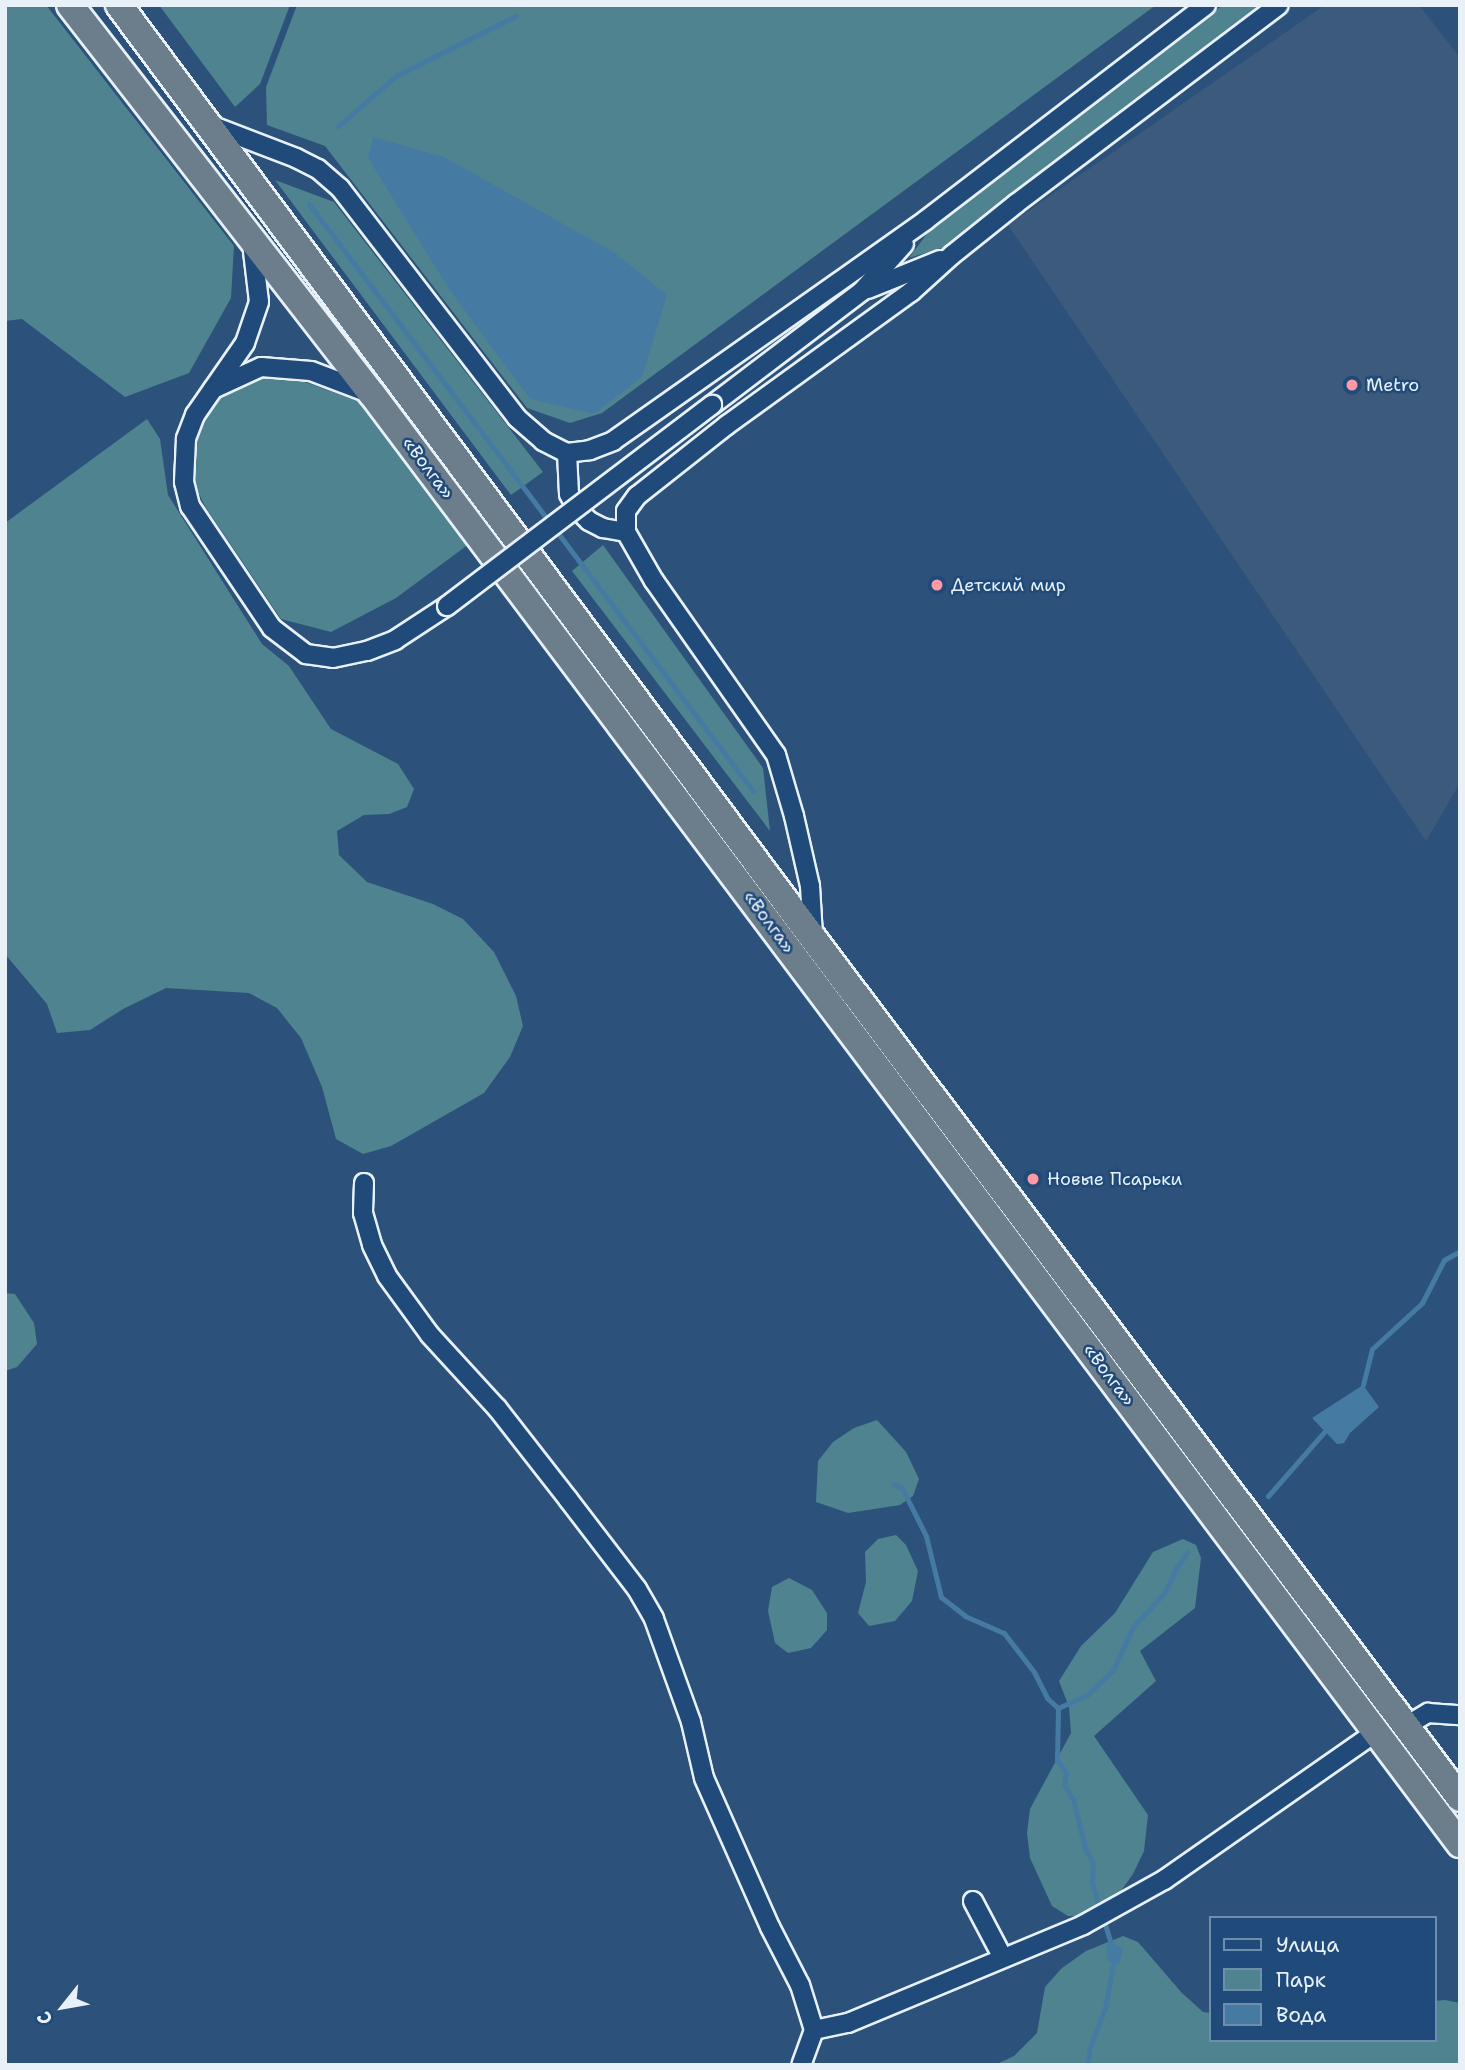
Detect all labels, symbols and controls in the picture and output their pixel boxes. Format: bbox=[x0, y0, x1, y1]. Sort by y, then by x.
place label: Metro bbox=[1366, 374, 1419, 396]
marker: Metro bbox=[1344, 377, 1360, 393]
street label: «Волга» bbox=[398, 433, 458, 503]
place label: Детский мир bbox=[951, 574, 1066, 596]
marker: Детский мир bbox=[929, 577, 945, 593]
street label: «Волга» bbox=[739, 887, 799, 957]
place label: Новые Псарьки bbox=[1047, 1168, 1182, 1190]
marker: Новые Псарьки bbox=[1025, 1171, 1041, 1187]
street label: «Волга» bbox=[1079, 1340, 1139, 1410]
legend bbox=[1210, 1916, 1437, 2042]
text: Улица bbox=[1276, 1931, 1339, 1959]
text: Парк bbox=[1276, 1966, 1326, 1994]
north arrow bbox=[28, 1972, 98, 2042]
text: Вода bbox=[1276, 2001, 1326, 2029]
text: С bbox=[31, 2007, 58, 2030]

